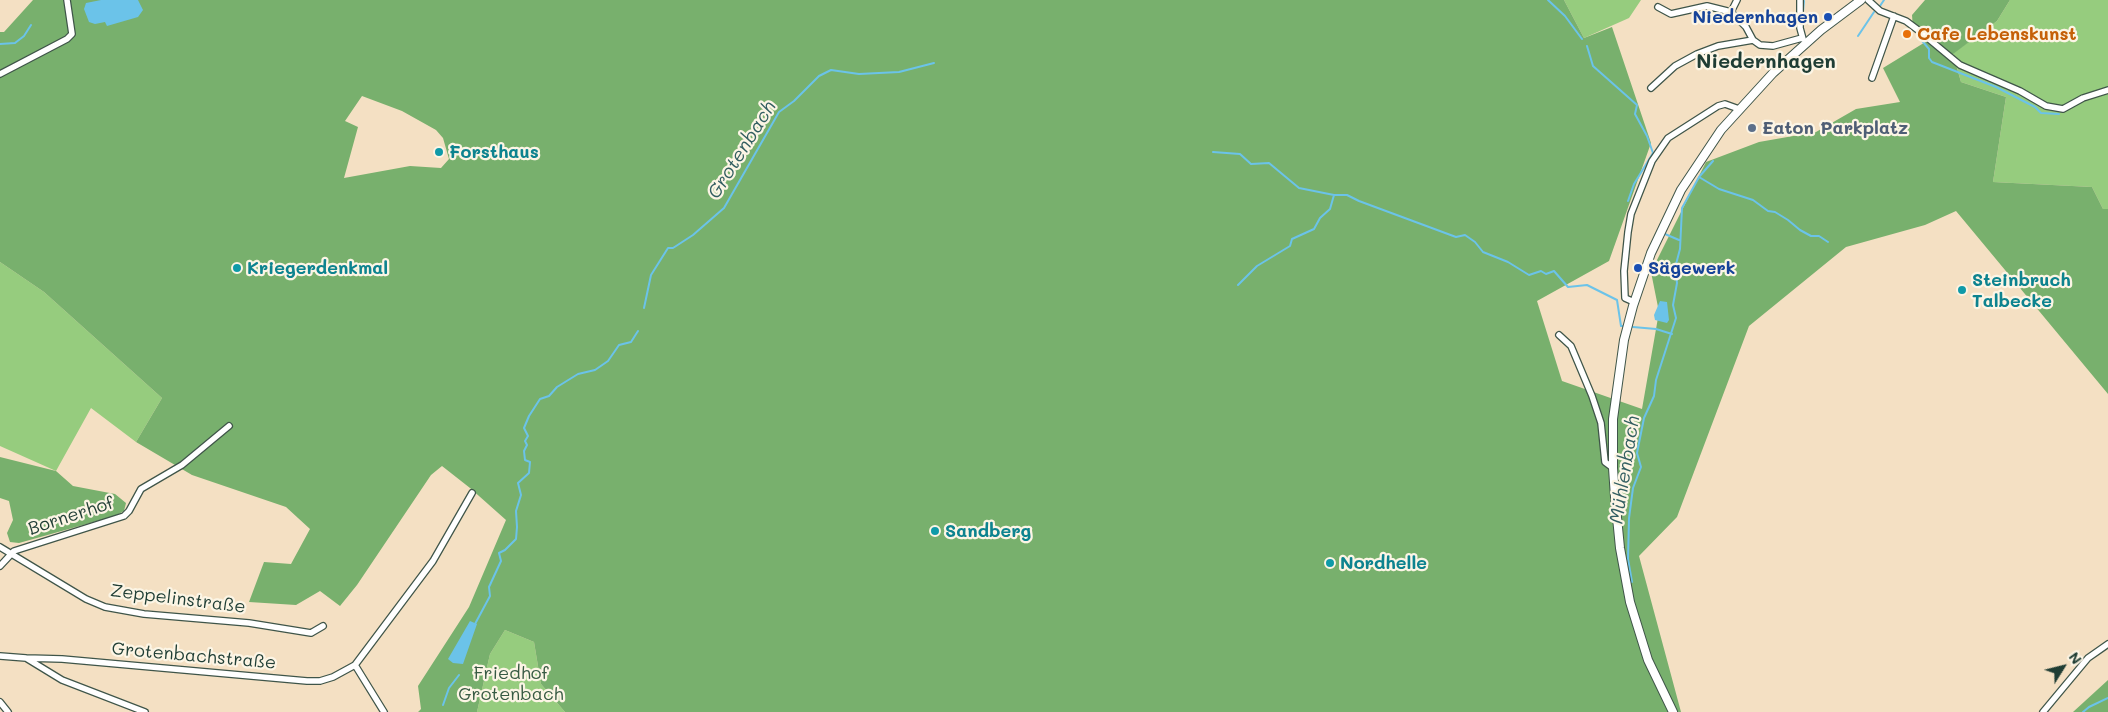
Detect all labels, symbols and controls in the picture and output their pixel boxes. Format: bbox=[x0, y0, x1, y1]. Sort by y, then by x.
place label: Niedernhagen bbox=[1692, 6, 1818, 28]
marker: Niedernhagen bbox=[1822, 11, 1834, 23]
place label: Cafe Lebenskunst bbox=[1917, 23, 2076, 45]
marker: Cafe Lebenskunst bbox=[1901, 28, 1913, 40]
district label: Niedernhagen bbox=[1696, 50, 1836, 74]
water label: Grotenbach bbox=[703, 97, 781, 203]
place label: Eaton Parkplatz bbox=[1762, 117, 1908, 139]
marker: Eaton Parkplatz bbox=[1746, 122, 1758, 134]
place label: Forsthaus bbox=[449, 141, 539, 163]
marker: Forsthaus bbox=[433, 146, 445, 158]
place label: Kriegerdenkmal bbox=[247, 257, 388, 279]
place label: Sägewerk bbox=[1648, 257, 1735, 279]
marker: Kriegerdenkmal bbox=[231, 262, 243, 274]
marker: Sägewerk bbox=[1632, 262, 1644, 274]
place label: Steinbruch Talbecke bbox=[1972, 269, 2071, 312]
marker: Steinbruch Talbecke bbox=[1956, 284, 1968, 296]
water label: Mühlenbach bbox=[1605, 414, 1645, 526]
street label: Bornerhof bbox=[25, 492, 117, 540]
place label: Sandberg bbox=[945, 520, 1031, 542]
marker: Sandberg bbox=[929, 525, 941, 537]
place label: Nordhelle bbox=[1340, 552, 1427, 574]
marker: Nordhelle bbox=[1324, 557, 1336, 569]
street label: Zeppelinstraße bbox=[109, 580, 247, 618]
street label: Grotenbachstraße bbox=[111, 638, 277, 674]
north arrow bbox=[2038, 642, 2088, 692]
text: N bbox=[2065, 648, 2086, 668]
park label: Friedhof Grotenbach bbox=[458, 662, 564, 704]

